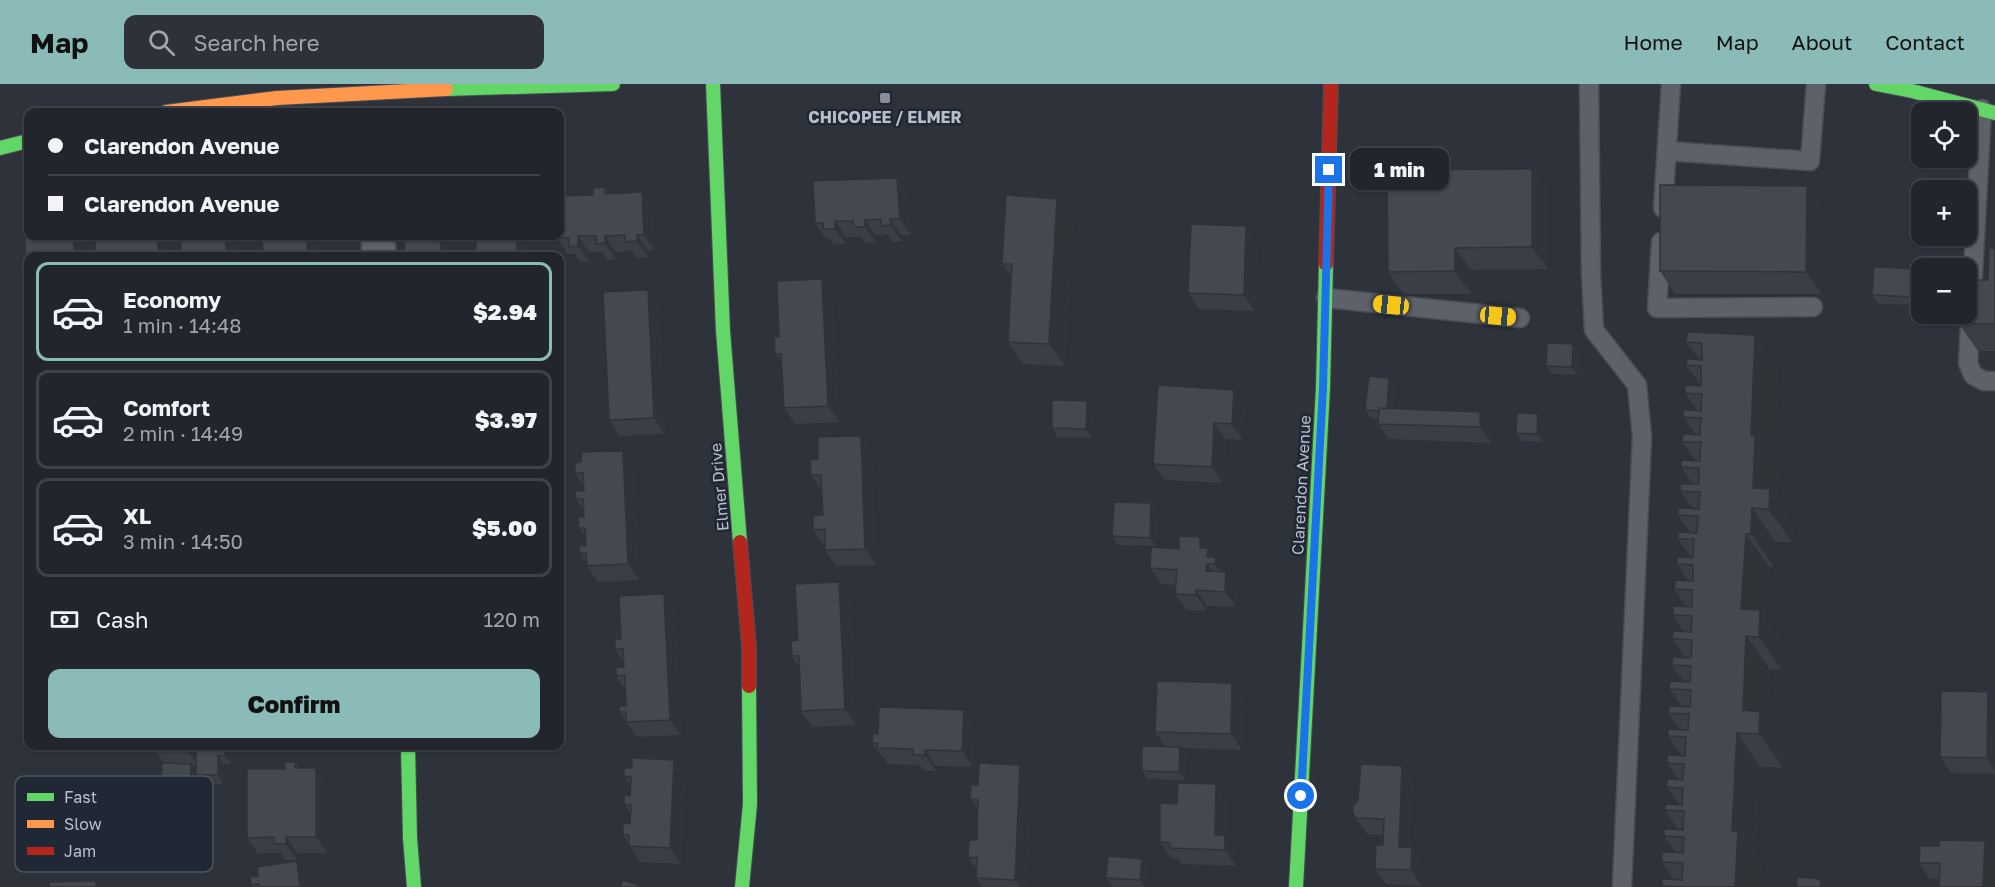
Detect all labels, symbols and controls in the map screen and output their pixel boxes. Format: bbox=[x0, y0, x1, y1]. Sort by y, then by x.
search box bbox=[124, 15, 544, 69]
text: Map bbox=[30, 26, 88, 59]
icon: search bbox=[145, 26, 178, 59]
text: Search here bbox=[193, 29, 319, 56]
text: Home bbox=[1623, 29, 1683, 55]
text: Map bbox=[1716, 29, 1759, 55]
text: About bbox=[1792, 29, 1852, 55]
text: Contact bbox=[1885, 29, 1965, 55]
marker: CHICOPEE / ELMER bbox=[878, 91, 892, 105]
map controls bbox=[1911, 102, 1977, 324]
button: locate bbox=[1911, 102, 1977, 168]
place label: CHICOPEE / ELMER bbox=[808, 107, 962, 127]
text: Clarendon Avenue bbox=[84, 132, 279, 159]
callout: 1 min bbox=[1350, 149, 1449, 191]
route end bbox=[1315, 156, 1342, 183]
text: 1 min bbox=[1374, 157, 1425, 181]
button: + bbox=[1911, 180, 1977, 246]
text: Clarendon Avenue bbox=[84, 190, 279, 217]
button: − bbox=[1911, 258, 1977, 324]
icon: car bbox=[51, 285, 105, 339]
text: Economy bbox=[123, 286, 221, 313]
car bbox=[1372, 294, 1410, 316]
text: $2.94 bbox=[473, 298, 537, 325]
car bbox=[1479, 305, 1517, 327]
text: 1 min · 14:48 bbox=[123, 313, 241, 337]
icon: car bbox=[51, 393, 105, 447]
text: Comfort bbox=[123, 394, 210, 421]
text: $3.97 bbox=[475, 406, 537, 433]
street label: Clarendon Avenue bbox=[1287, 415, 1315, 555]
text: 2 min · 14:49 bbox=[123, 421, 243, 445]
street label: Elmer Drive bbox=[705, 442, 733, 532]
icon: car bbox=[51, 501, 105, 555]
text: XL bbox=[123, 502, 151, 529]
text: $5.00 bbox=[472, 514, 537, 541]
text: 3 min · 14:50 bbox=[123, 529, 243, 553]
icon: cash bbox=[48, 603, 81, 636]
text: Cash bbox=[96, 606, 149, 633]
text: 120 m bbox=[484, 607, 540, 631]
button: Confirm bbox=[48, 669, 540, 738]
legend bbox=[15, 776, 213, 872]
route start bbox=[1287, 782, 1314, 809]
text: Fast bbox=[64, 787, 97, 807]
text: Slow bbox=[64, 814, 102, 834]
text: Jam bbox=[64, 841, 96, 861]

